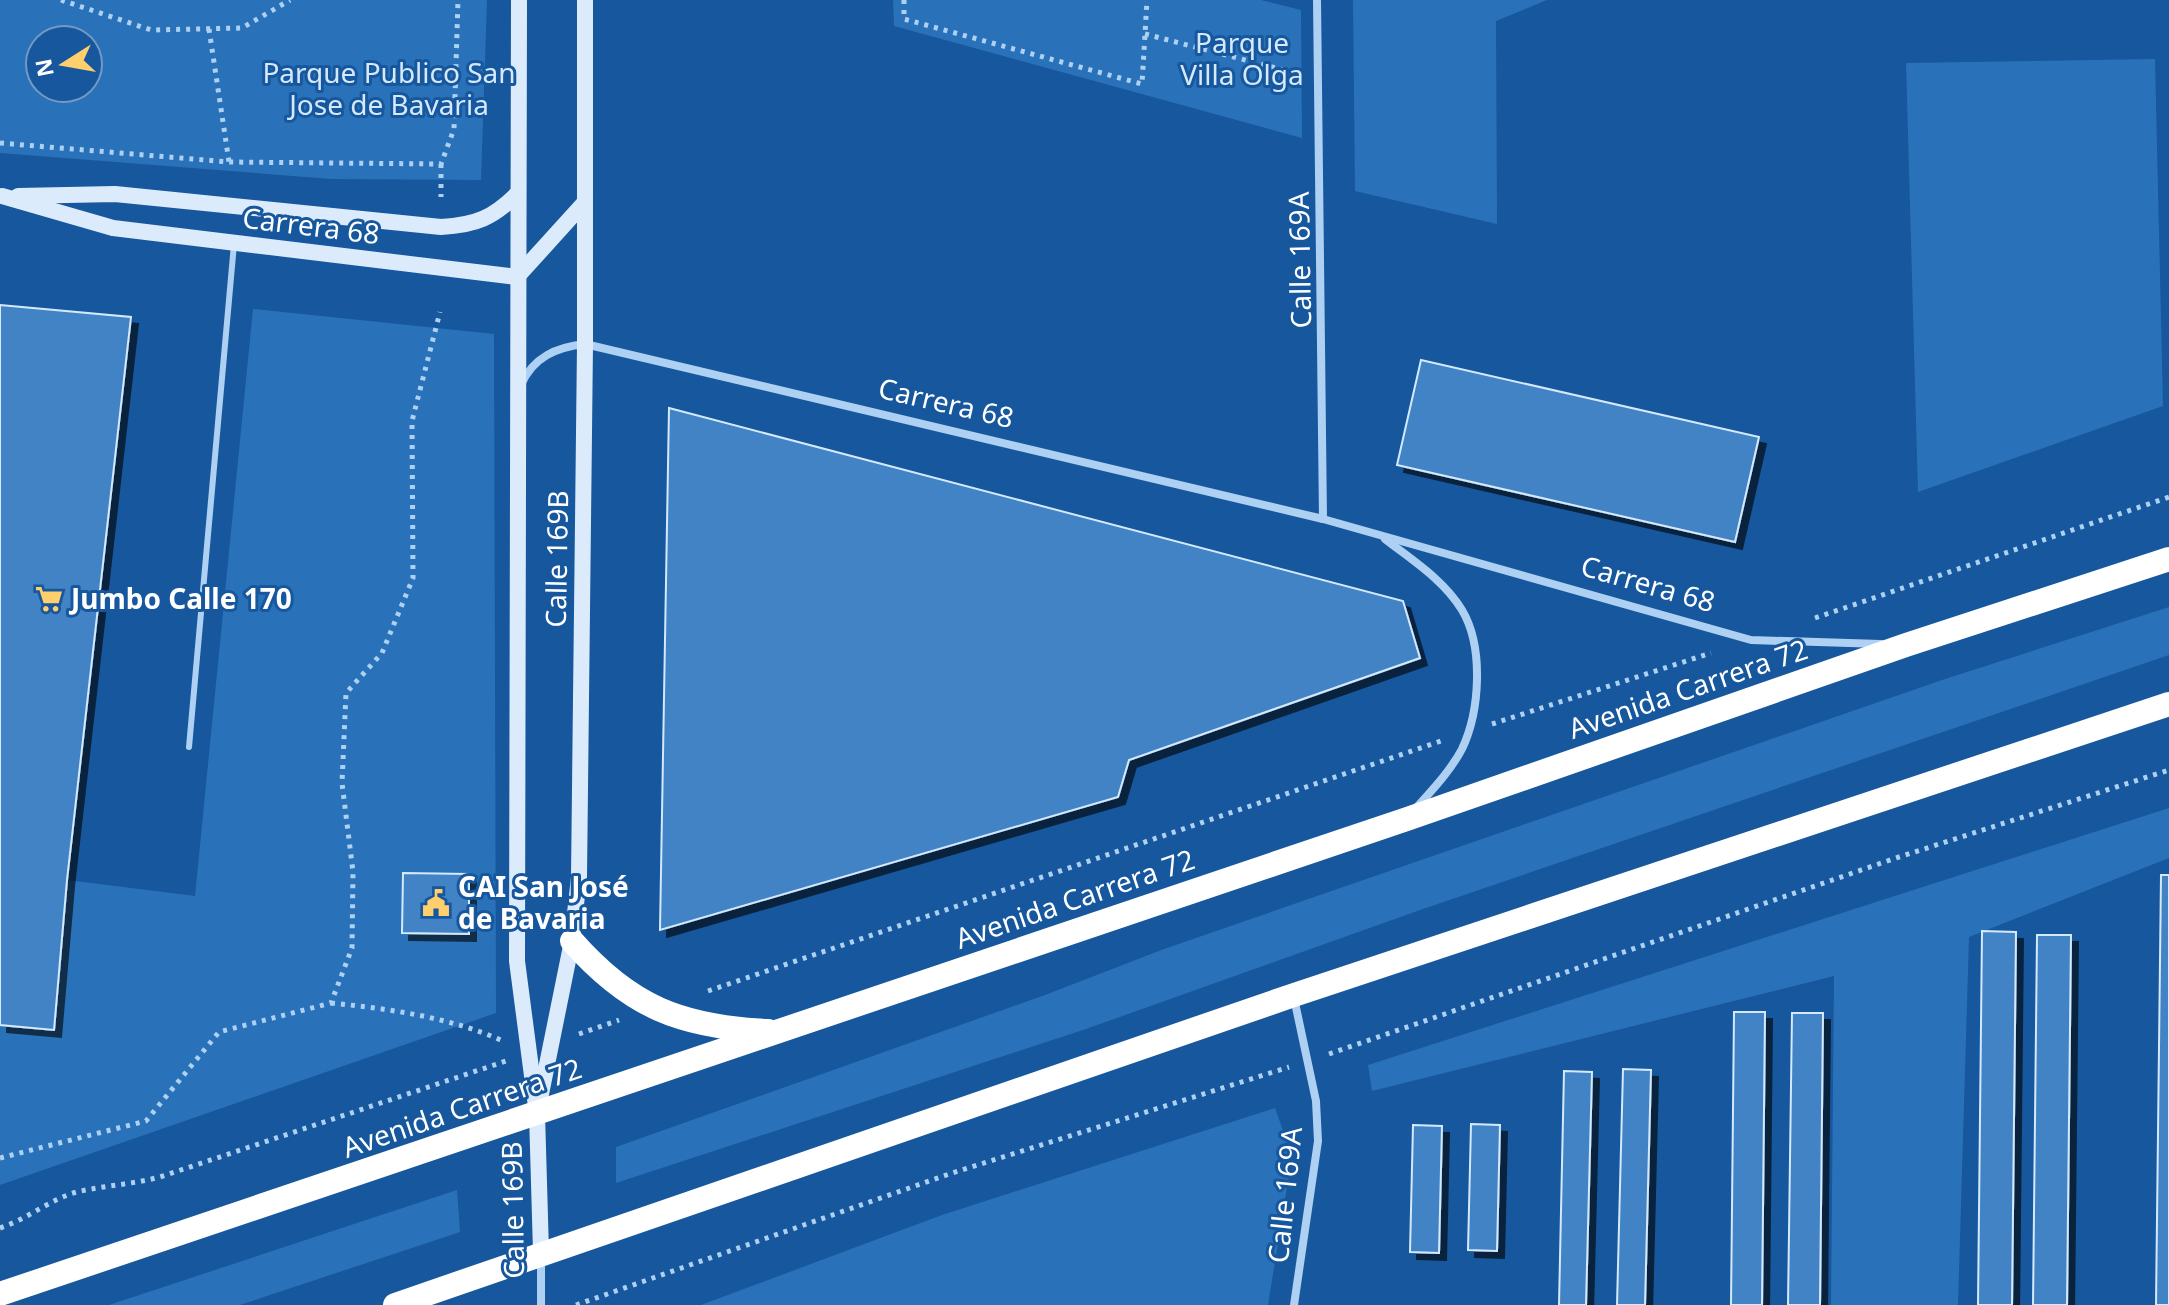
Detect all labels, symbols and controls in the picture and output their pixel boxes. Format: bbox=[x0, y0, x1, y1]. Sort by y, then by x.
park label: Parque Villa Olga bbox=[1180, 23, 1304, 93]
north arrow bbox=[24, 24, 104, 104]
park label: Parque Publico San Jose de Bavaria bbox=[262, 53, 516, 123]
text: N bbox=[27, 56, 60, 80]
street label: Calle 169A bbox=[1279, 191, 1319, 329]
street label: Carrera 68 bbox=[240, 198, 382, 252]
street label: Carrera 68 bbox=[875, 368, 1018, 436]
street label: Calle 169B bbox=[536, 490, 576, 628]
street label: Carrera 68 bbox=[1577, 546, 1720, 620]
place label: Jumbo Calle 170 bbox=[68, 579, 292, 617]
supermarket icon: Jumbo Calle 170 bbox=[34, 584, 64, 614]
street label: Avenida Carrera 72 bbox=[1563, 629, 1812, 747]
street label: Avenida Carrera 72 bbox=[950, 839, 1199, 957]
place label: CAI San José de Bavaria bbox=[458, 867, 629, 937]
public building icon: CAI San José de Bavaria bbox=[421, 888, 451, 918]
street label: Avenida Carrera 72 bbox=[337, 1048, 586, 1166]
street label: Calle 169A bbox=[1258, 1125, 1310, 1265]
street label: Calle 169B bbox=[492, 1141, 532, 1279]

